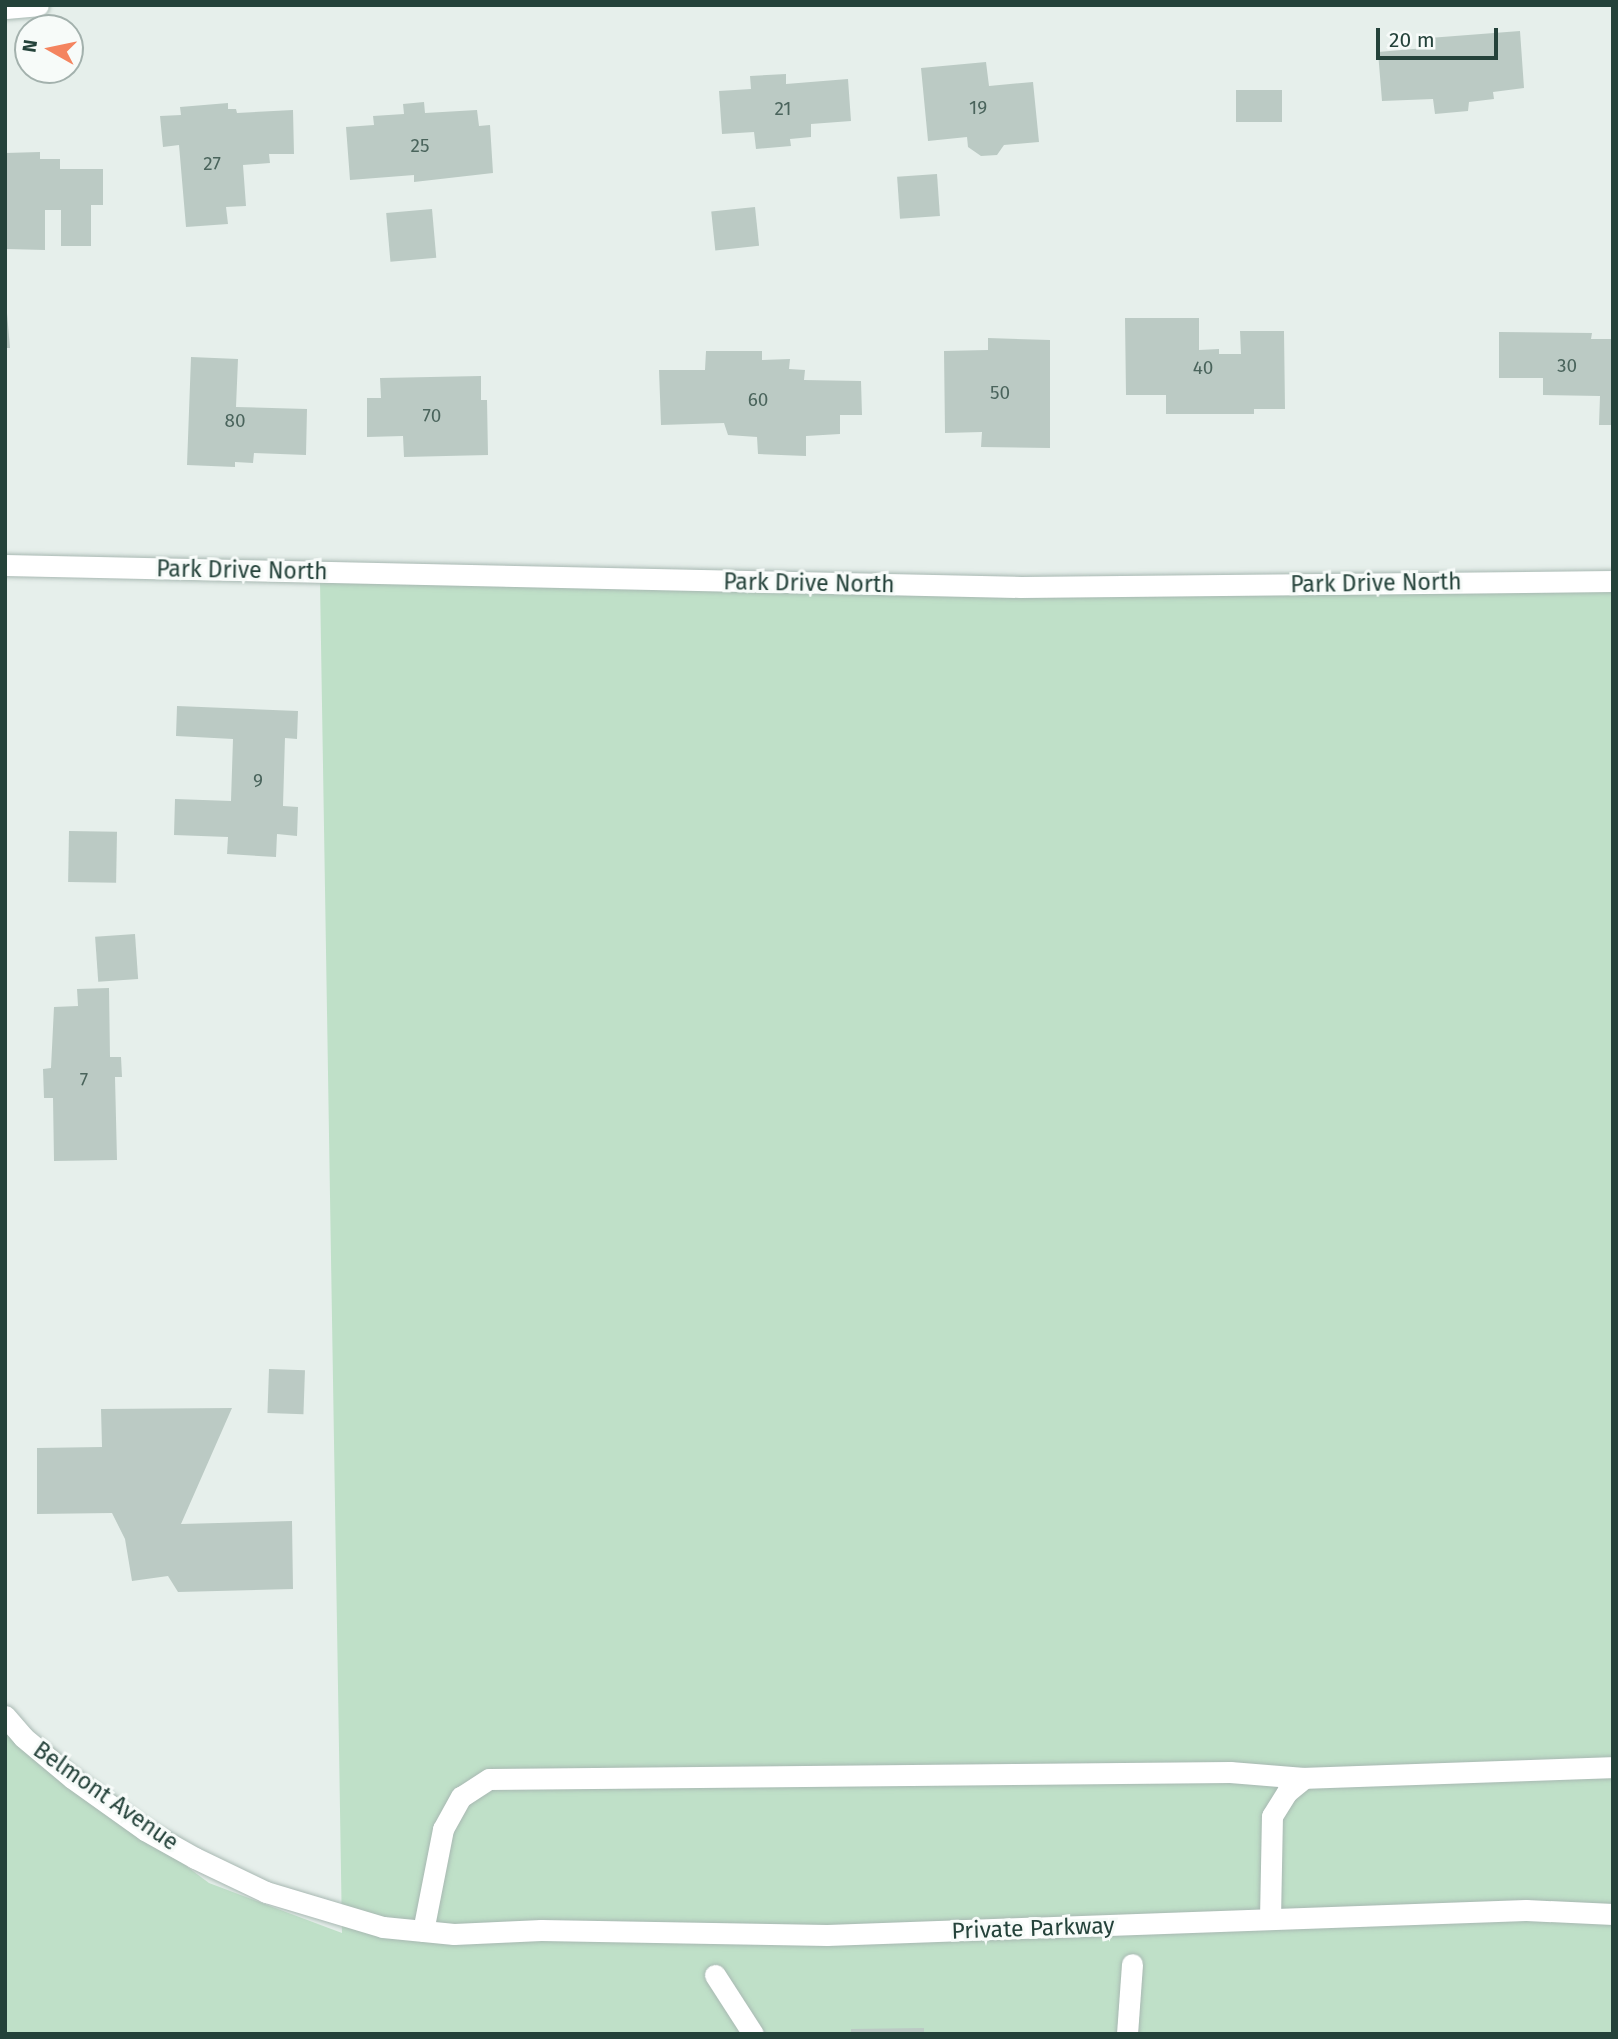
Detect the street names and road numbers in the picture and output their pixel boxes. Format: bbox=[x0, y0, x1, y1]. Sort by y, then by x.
street label: Park Drive North bbox=[156, 555, 328, 585]
street label: Park Drive North bbox=[723, 568, 895, 598]
street label: Park Drive North bbox=[1290, 568, 1462, 598]
street label: Belmont Avenue bbox=[28, 1736, 184, 1856]
street label: Private Parkway bbox=[951, 1911, 1115, 1945]

